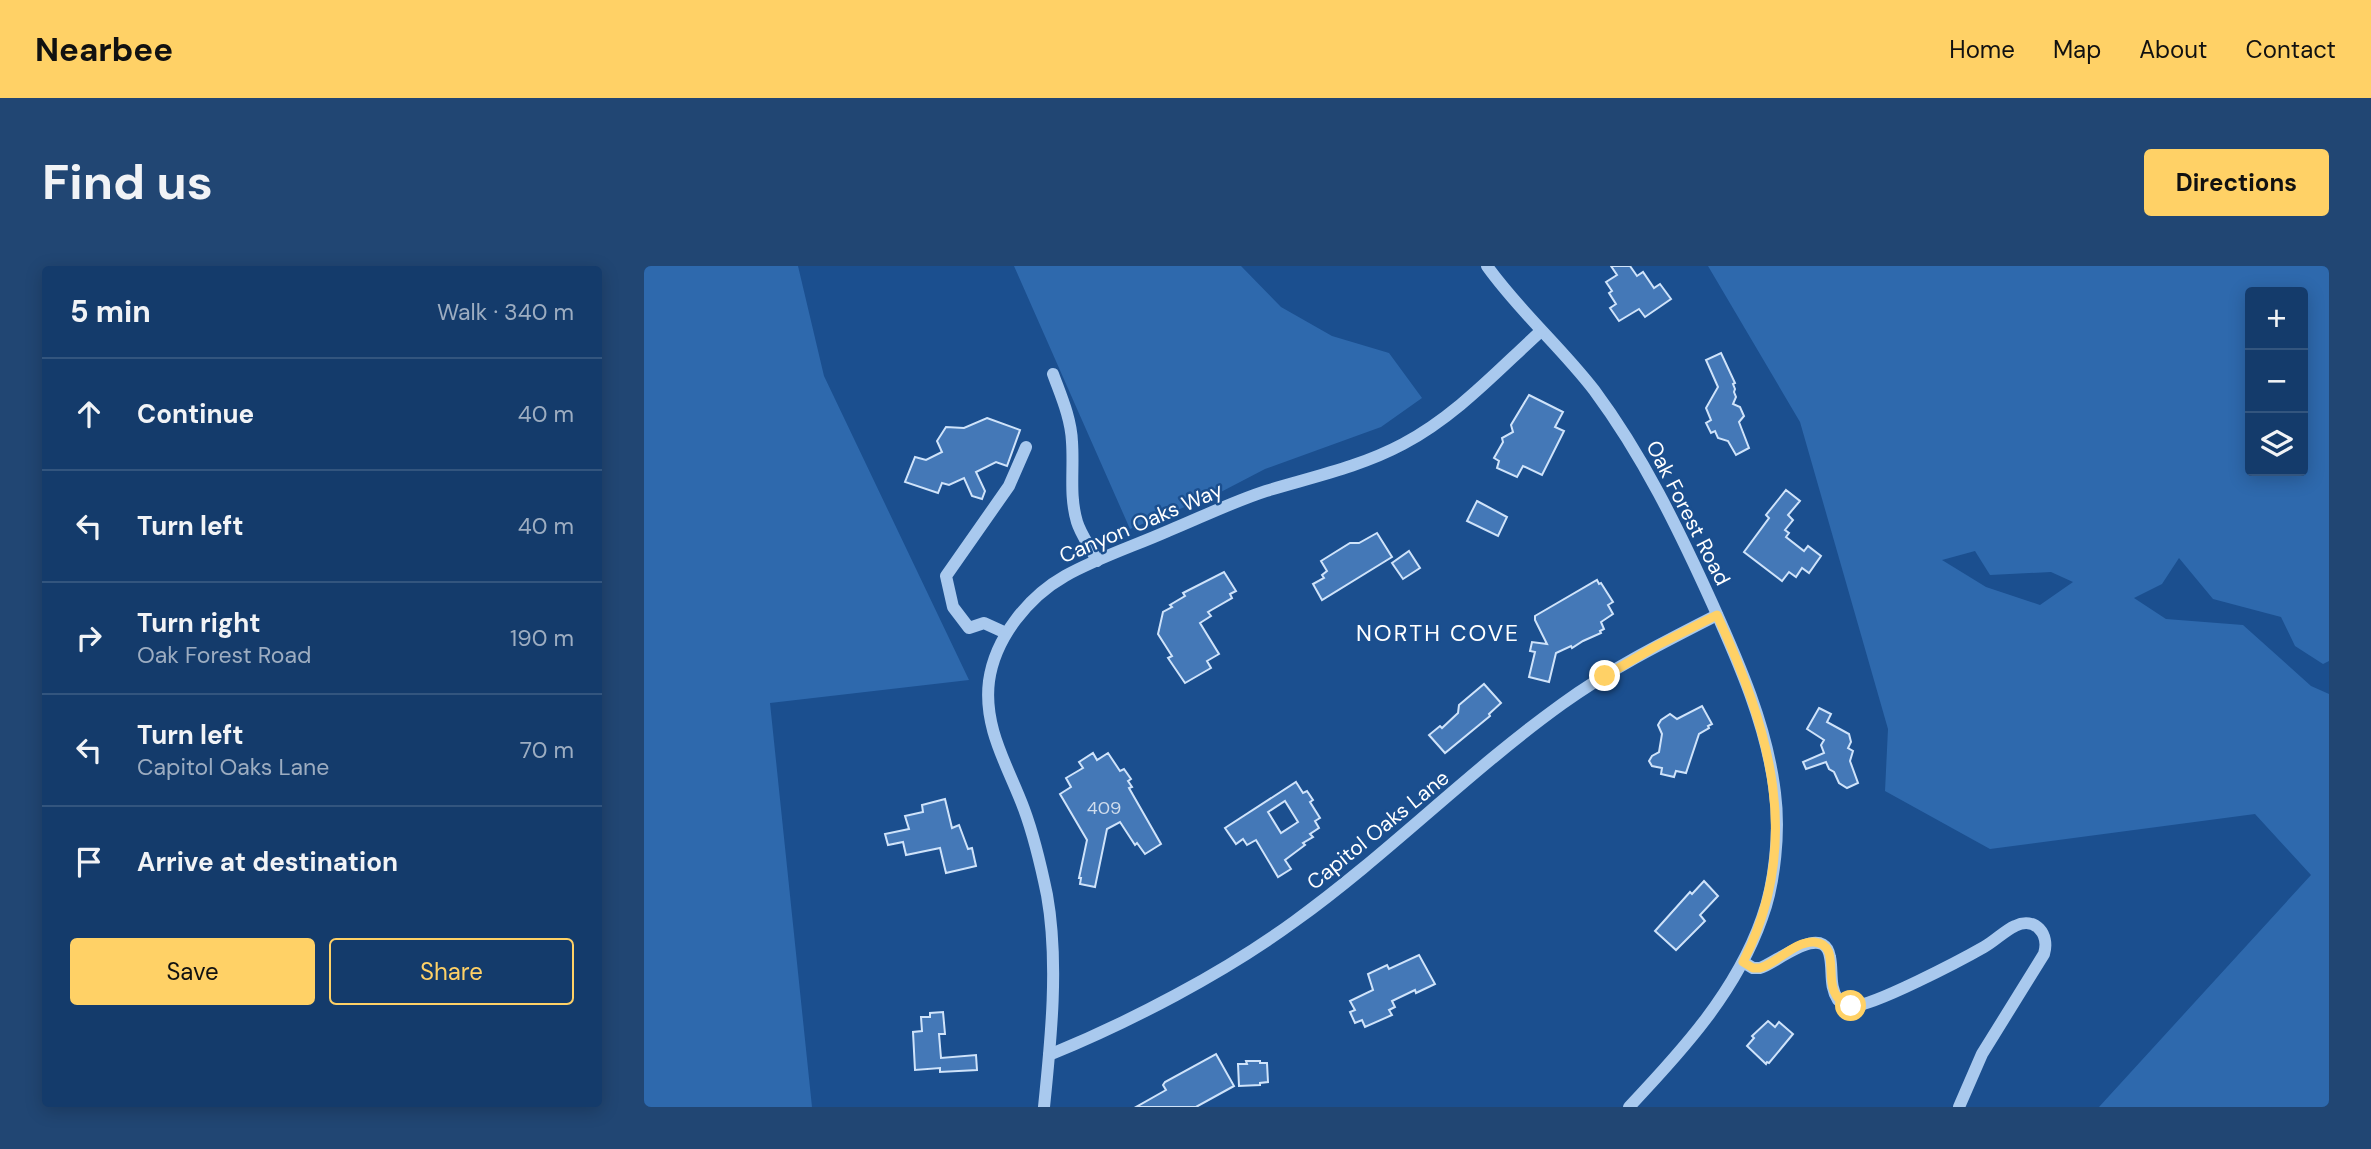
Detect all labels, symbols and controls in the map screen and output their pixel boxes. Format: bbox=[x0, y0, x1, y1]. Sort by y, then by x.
text: Nearbee bbox=[35, 28, 173, 71]
text: Home bbox=[1949, 34, 2015, 65]
text: Map bbox=[2053, 34, 2101, 65]
text: About bbox=[2139, 34, 2208, 65]
text: Contact bbox=[2246, 34, 2336, 65]
button: Directions bbox=[2144, 149, 2329, 216]
text: Find us bbox=[42, 150, 213, 214]
map controls bbox=[2245, 287, 2308, 476]
button: + bbox=[2245, 287, 2308, 350]
text: 5 min bbox=[70, 292, 151, 331]
text: Walk · 340 m bbox=[437, 297, 574, 327]
button: − bbox=[2245, 350, 2308, 413]
icon: ahead bbox=[70, 395, 108, 433]
text: Continue bbox=[137, 397, 254, 431]
text: 40 m bbox=[518, 399, 574, 429]
button: layers bbox=[2245, 413, 2308, 476]
street label: Oak Forest Road bbox=[1639, 436, 1737, 590]
street label: Canyon Oaks Way bbox=[1055, 476, 1227, 570]
icon: left bbox=[70, 507, 108, 545]
text: Turn left bbox=[137, 509, 244, 543]
text: 40 m bbox=[518, 511, 574, 541]
text: Turn right bbox=[137, 606, 261, 640]
district label: NORTH COVE bbox=[1356, 618, 1520, 648]
icon: right bbox=[70, 619, 108, 657]
text: 190 m bbox=[510, 623, 574, 653]
text: Oak Forest Road bbox=[137, 640, 311, 670]
route end bbox=[1589, 660, 1620, 691]
text: Turn left bbox=[137, 718, 244, 752]
icon: left bbox=[70, 731, 108, 769]
text: 70 m bbox=[520, 735, 574, 765]
text: Capitol Oaks Lane bbox=[137, 752, 329, 782]
street label: Capitol Oaks Lane bbox=[1301, 764, 1455, 896]
house number: 409 bbox=[1087, 796, 1121, 820]
icon: arrive bbox=[70, 843, 108, 881]
text: Arrive at destination bbox=[137, 845, 398, 879]
button: Save bbox=[70, 938, 315, 1005]
button: Share bbox=[329, 938, 574, 1005]
route start bbox=[1835, 990, 1866, 1021]

